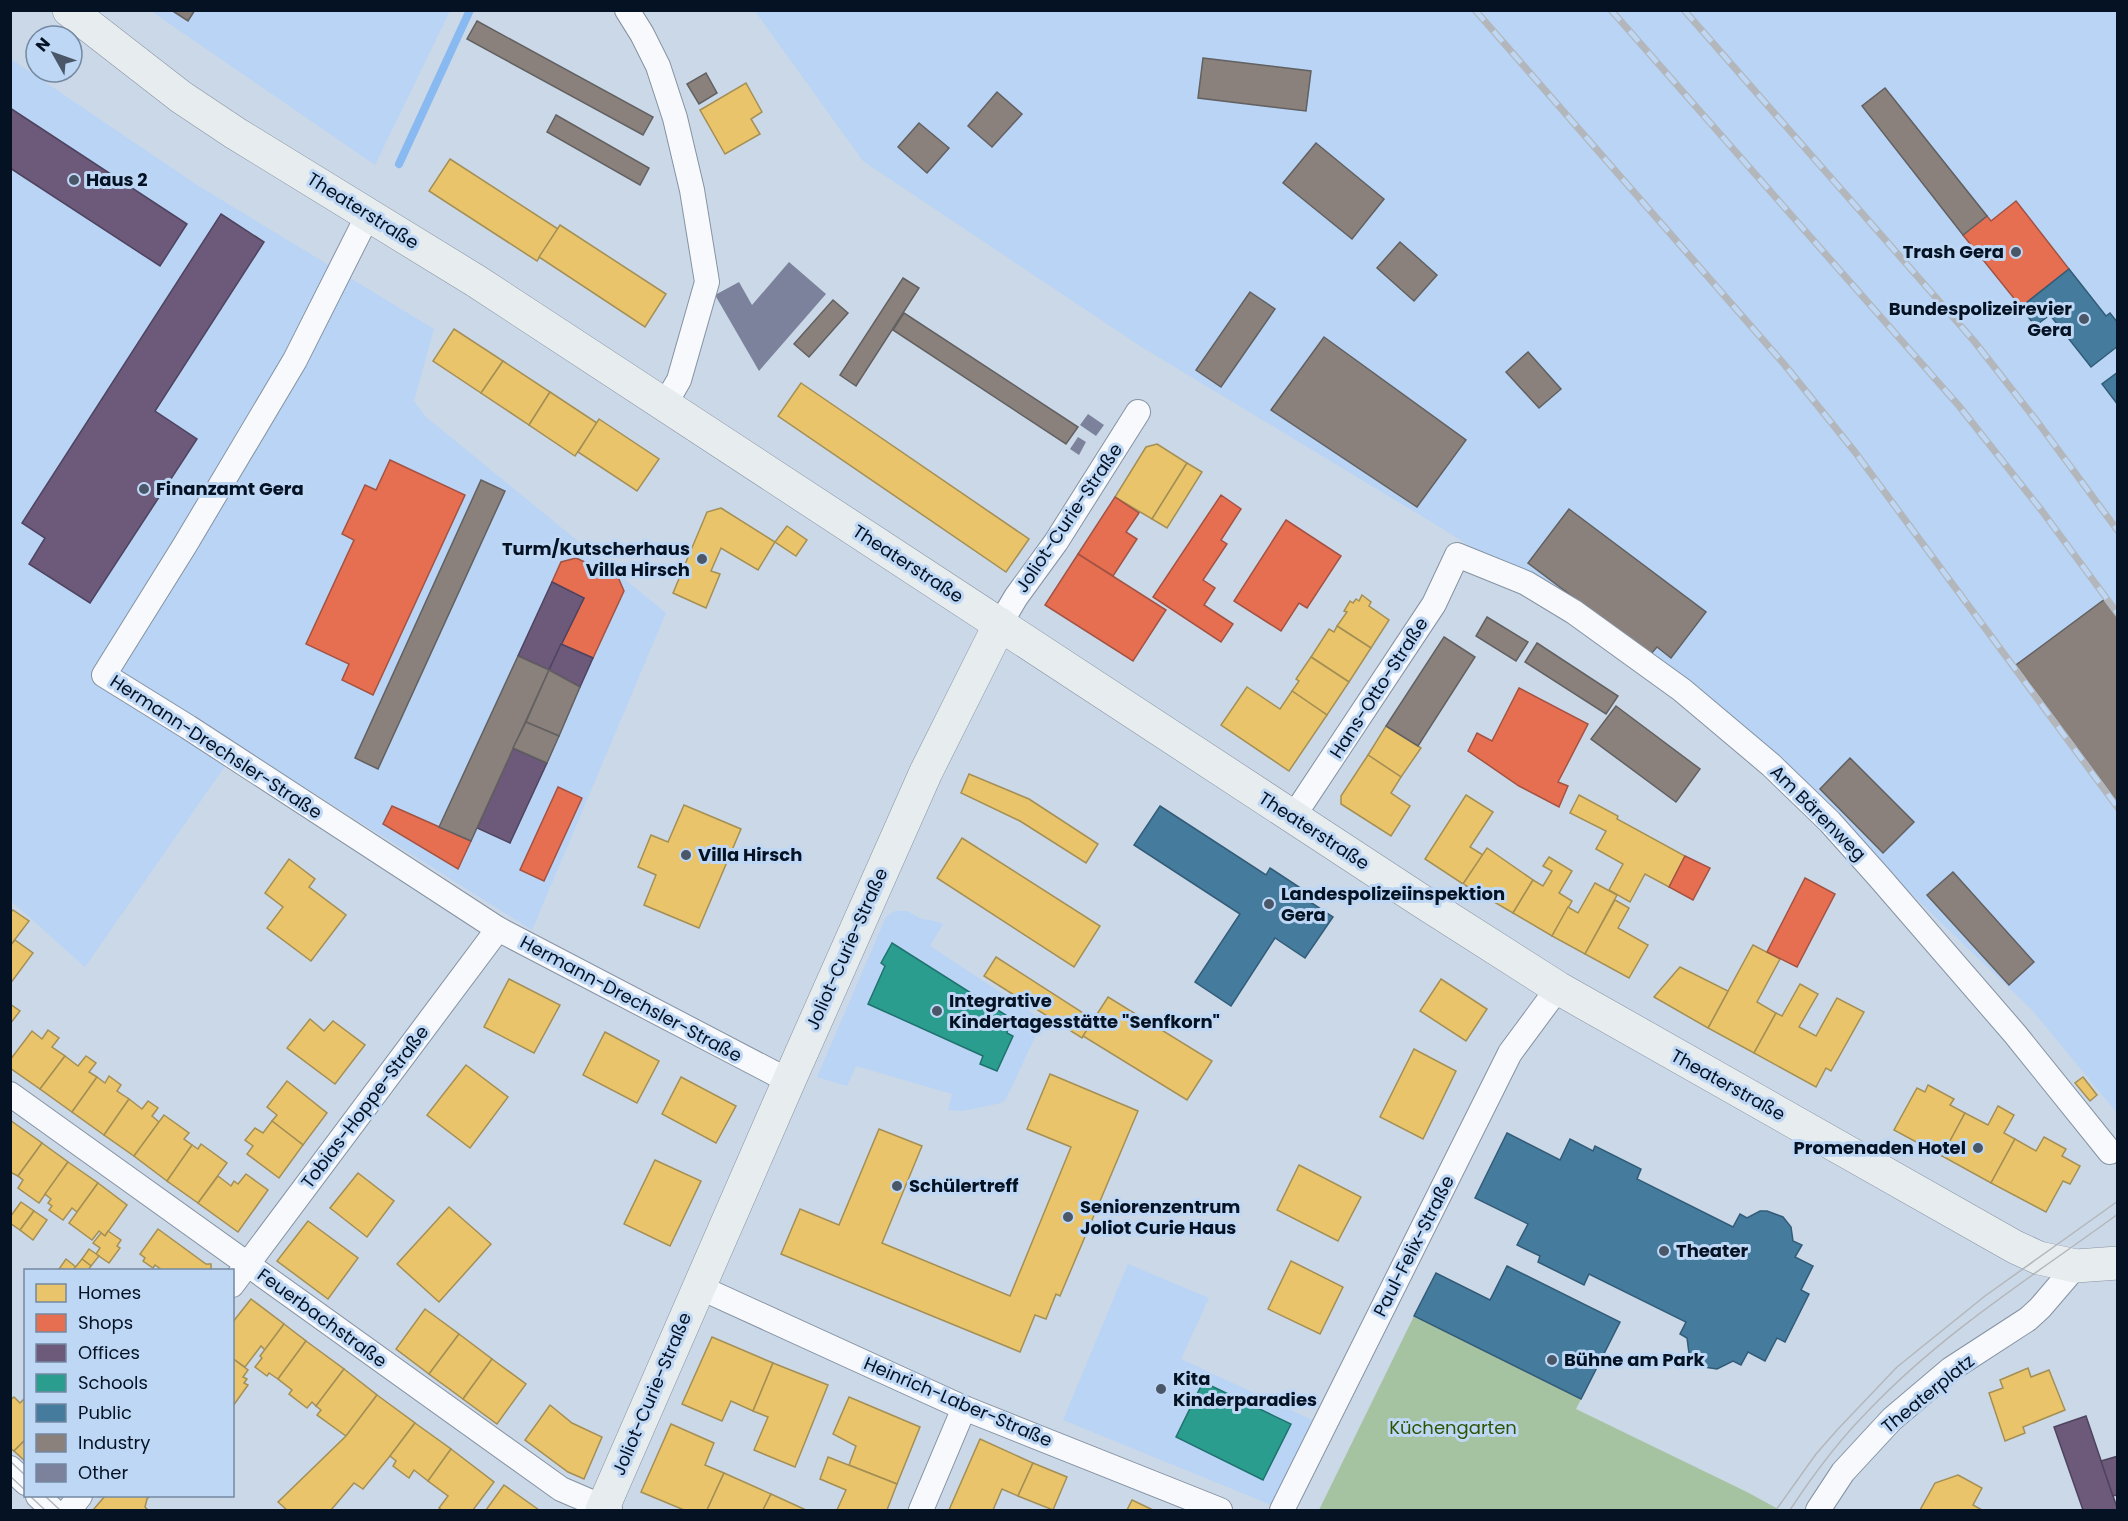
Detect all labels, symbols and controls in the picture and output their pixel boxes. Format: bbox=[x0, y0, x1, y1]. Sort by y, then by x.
north arrow bbox=[24, 24, 84, 84]
text: N bbox=[30, 33, 56, 57]
street label: Theaterstraße bbox=[303, 166, 424, 255]
place label: Haus 2 bbox=[86, 167, 148, 192]
marker: Haus 2 bbox=[67, 173, 81, 187]
place label: Trash Gera bbox=[1903, 239, 2004, 264]
marker: Trash Gera bbox=[2009, 245, 2023, 259]
place label: Bundespolizeirevier Gera bbox=[1889, 296, 2072, 342]
marker: Bundespolizeirevier Gera bbox=[2077, 312, 2091, 326]
street label: Joliot-Curie-Straße bbox=[1009, 438, 1128, 597]
place label: Finanzamt Gera bbox=[156, 476, 304, 501]
marker: Finanzamt Gera bbox=[137, 482, 151, 496]
street label: Theaterstraße bbox=[848, 518, 968, 609]
place label: Turm/Kutscherhaus Villa Hirsch bbox=[502, 536, 690, 582]
marker: Turm/Kutscherhaus Villa Hirsch bbox=[695, 552, 709, 566]
street label: Hans-Otto-Straße bbox=[1324, 612, 1434, 763]
street label: Hermann-Drechsler-Straße bbox=[105, 669, 327, 825]
street label: Am Bärenweg bbox=[1765, 759, 1872, 866]
street label: Theaterstraße bbox=[1254, 785, 1374, 876]
place label: Villa Hirsch bbox=[698, 842, 802, 867]
marker: Villa Hirsch bbox=[679, 848, 693, 862]
street label: Joliot-Curie-Straße bbox=[800, 864, 894, 1034]
place label: Landespolizeiinspektion Gera bbox=[1281, 881, 1505, 927]
marker: Landespolizeiinspektion Gera bbox=[1262, 897, 1276, 911]
street label: Hermann-Drechsler-Straße bbox=[516, 929, 747, 1068]
place label: Integrative Kindertagesstätte "Senfkorn" bbox=[949, 988, 1220, 1034]
marker: Integrative Kindertagesstätte "Senfkorn" bbox=[930, 1004, 944, 1018]
street label: Tobias-Hoppe-Straße bbox=[295, 1020, 434, 1193]
street label: Theaterstraße bbox=[1667, 1043, 1790, 1126]
place label: Promenaden Hotel bbox=[1794, 1135, 1966, 1160]
marker: Promenaden Hotel bbox=[1971, 1141, 1985, 1155]
street label: Paul-Felix-Straße bbox=[1367, 1171, 1460, 1321]
place label: Schülertreff bbox=[909, 1173, 1019, 1198]
marker: Schülertreff bbox=[890, 1179, 904, 1193]
place label: Seniorenzentrum Joliot Curie Haus bbox=[1080, 1194, 1240, 1240]
marker: Seniorenzentrum Joliot Curie Haus bbox=[1061, 1210, 1075, 1224]
place label: Theater bbox=[1676, 1238, 1748, 1263]
marker: Theater bbox=[1657, 1244, 1671, 1258]
street label: Feuerbachstraße bbox=[252, 1262, 392, 1373]
legend bbox=[24, 1269, 234, 1497]
text: Homes bbox=[78, 1280, 141, 1305]
street label: Joliot-Curie-Straße bbox=[606, 1308, 697, 1479]
text: Shops bbox=[78, 1310, 133, 1335]
text: Offices bbox=[78, 1340, 140, 1365]
place label: Bühne am Park bbox=[1564, 1347, 1705, 1372]
street label: Theaterplatz bbox=[1876, 1348, 1979, 1439]
street label: Heinrich-Laber-Straße bbox=[860, 1350, 1056, 1453]
marker: Bühne am Park bbox=[1545, 1353, 1559, 1367]
place label: Kita Kinderparadies bbox=[1173, 1366, 1317, 1412]
text: Schools bbox=[78, 1370, 148, 1395]
marker: Kita Kinderparadies bbox=[1154, 1382, 1168, 1396]
text: Public bbox=[78, 1400, 132, 1425]
park label: Küchengarten bbox=[1389, 1415, 1517, 1440]
text: Industry bbox=[78, 1430, 150, 1455]
text: Other bbox=[78, 1460, 128, 1485]

